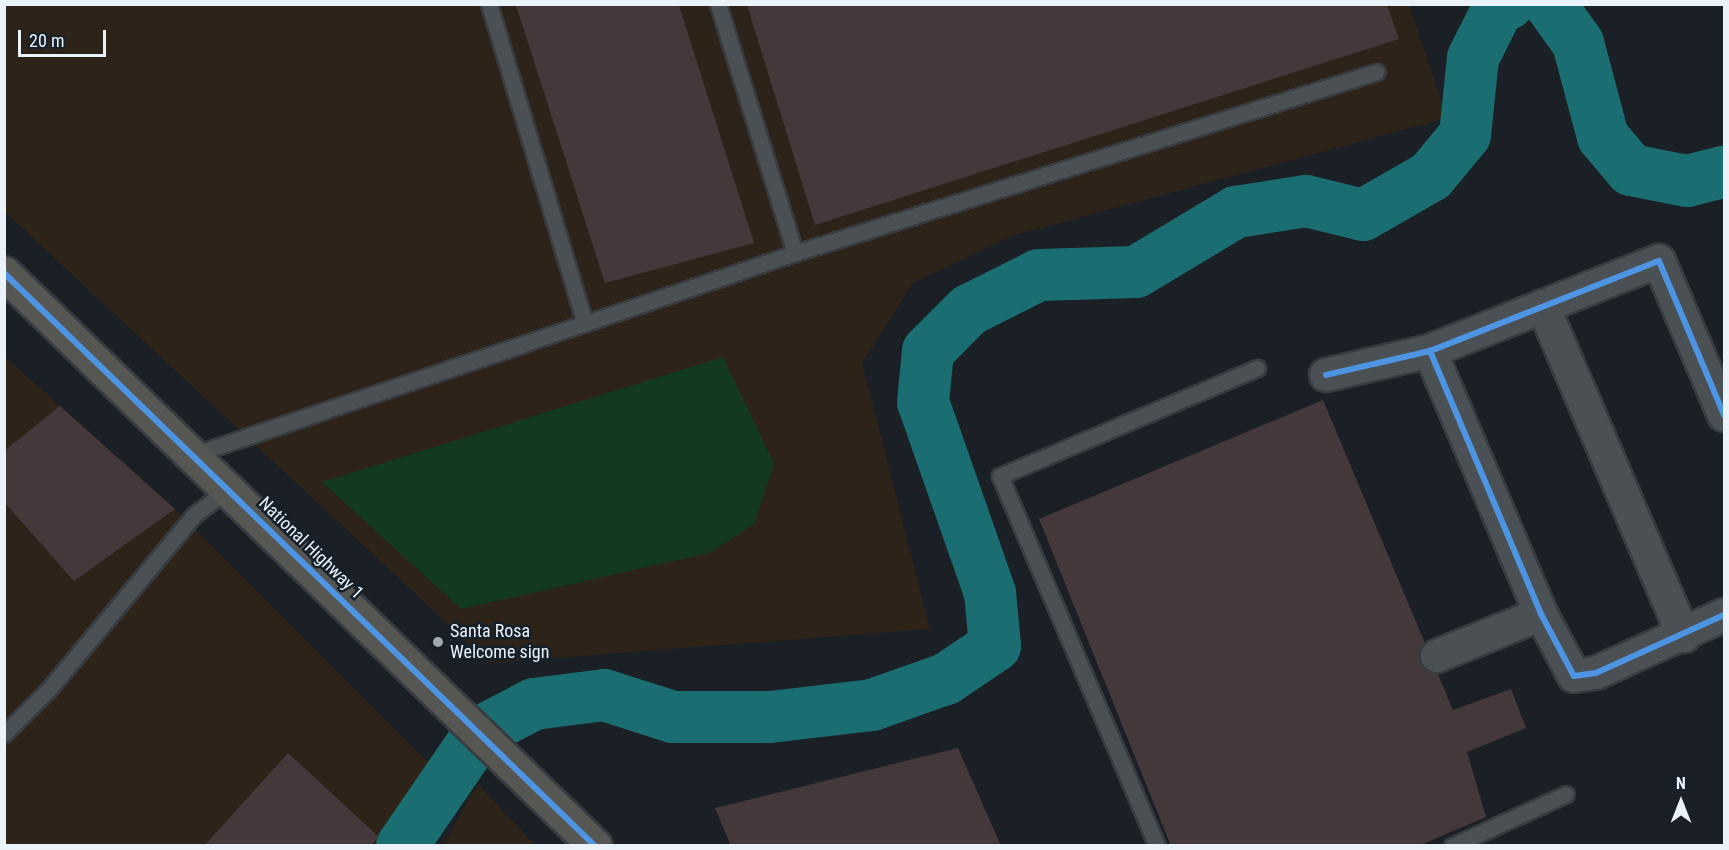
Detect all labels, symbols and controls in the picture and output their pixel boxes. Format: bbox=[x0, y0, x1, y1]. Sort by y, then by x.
scale bar bbox=[21, 18, 110, 56]
text: 20 m bbox=[29, 30, 64, 51]
street label: National Highway 1 bbox=[254, 492, 368, 604]
place label: Santa Rosa Welcome sign bbox=[450, 621, 549, 664]
marker: Santa Rosa Welcome sign bbox=[431, 635, 445, 649]
north arrow bbox=[1651, 772, 1711, 832]
text: N bbox=[1676, 774, 1686, 793]

